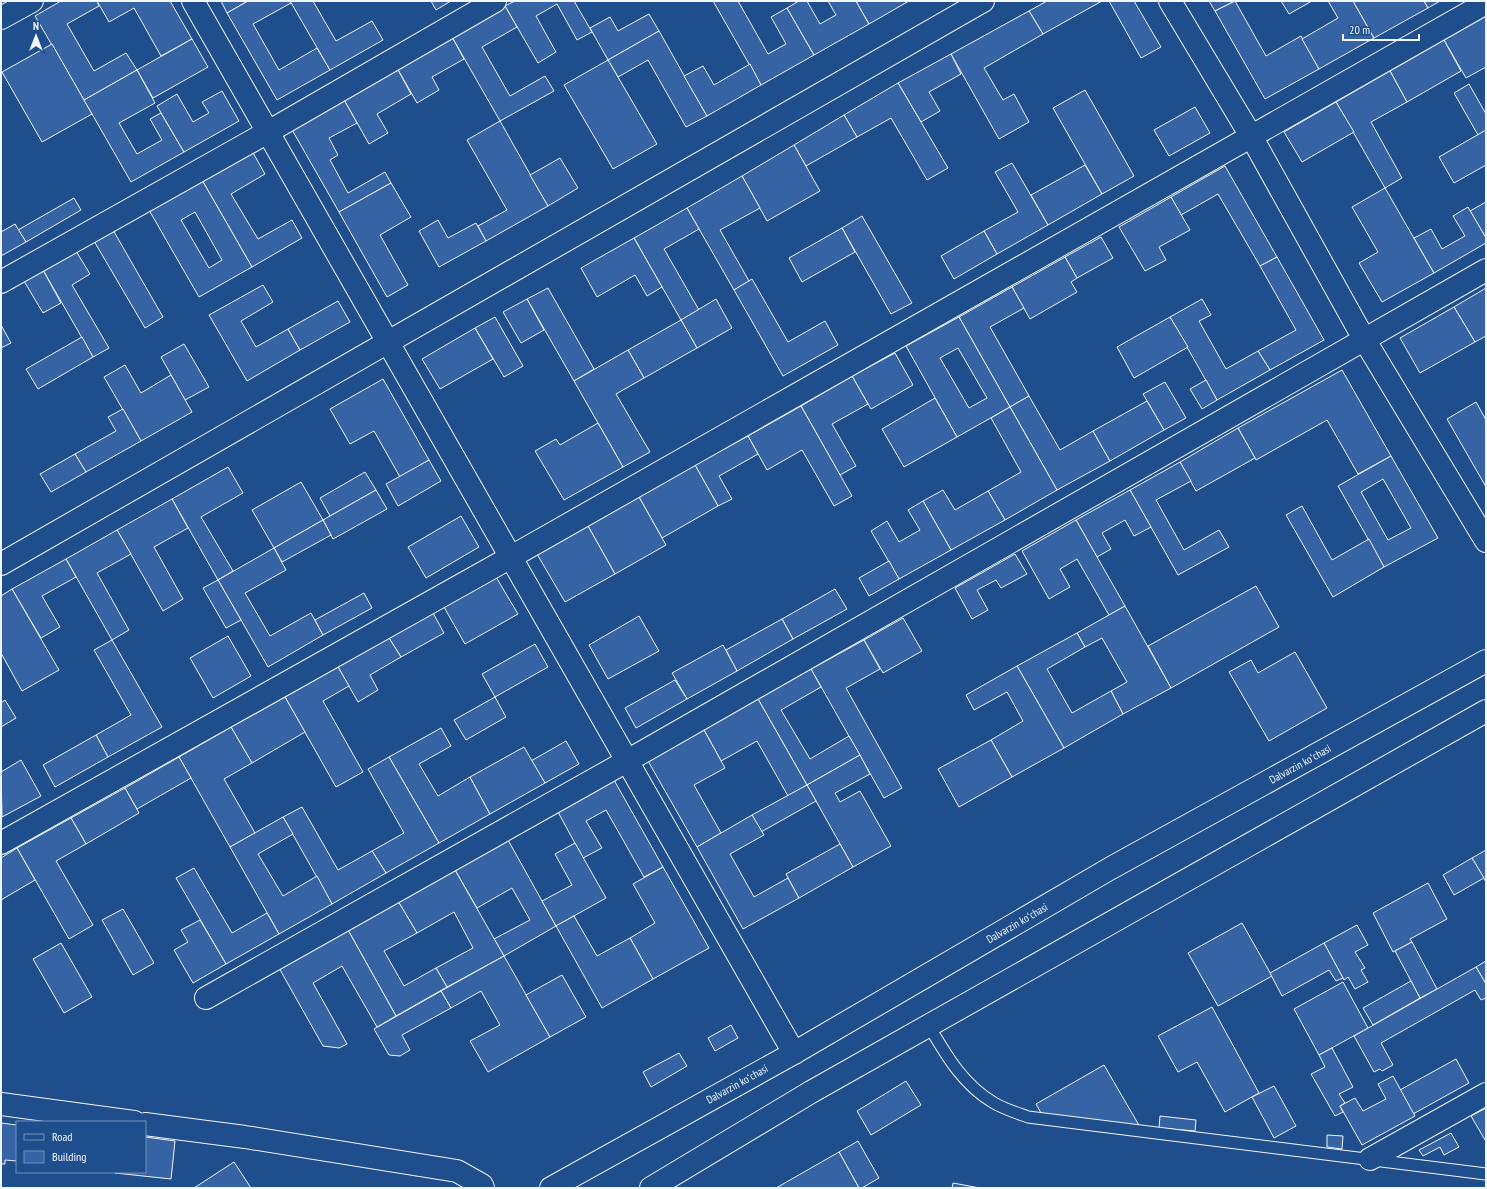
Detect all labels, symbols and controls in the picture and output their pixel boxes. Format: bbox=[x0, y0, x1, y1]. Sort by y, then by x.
north arrow bbox=[16, 16, 56, 56]
scale bar bbox=[1343, 16, 1419, 42]
text: N bbox=[33, 19, 39, 33]
text: 20 m bbox=[1349, 22, 1370, 37]
street label: Dalvarzin koʻchasi bbox=[1267, 741, 1333, 787]
street label: Dalvarzin koʻchasi bbox=[984, 900, 1050, 946]
street label: Dalvarzin koʻchasi bbox=[704, 1061, 770, 1107]
legend bbox=[16, 1121, 146, 1173]
text: Road bbox=[52, 1129, 72, 1144]
text: Building bbox=[52, 1149, 87, 1164]

